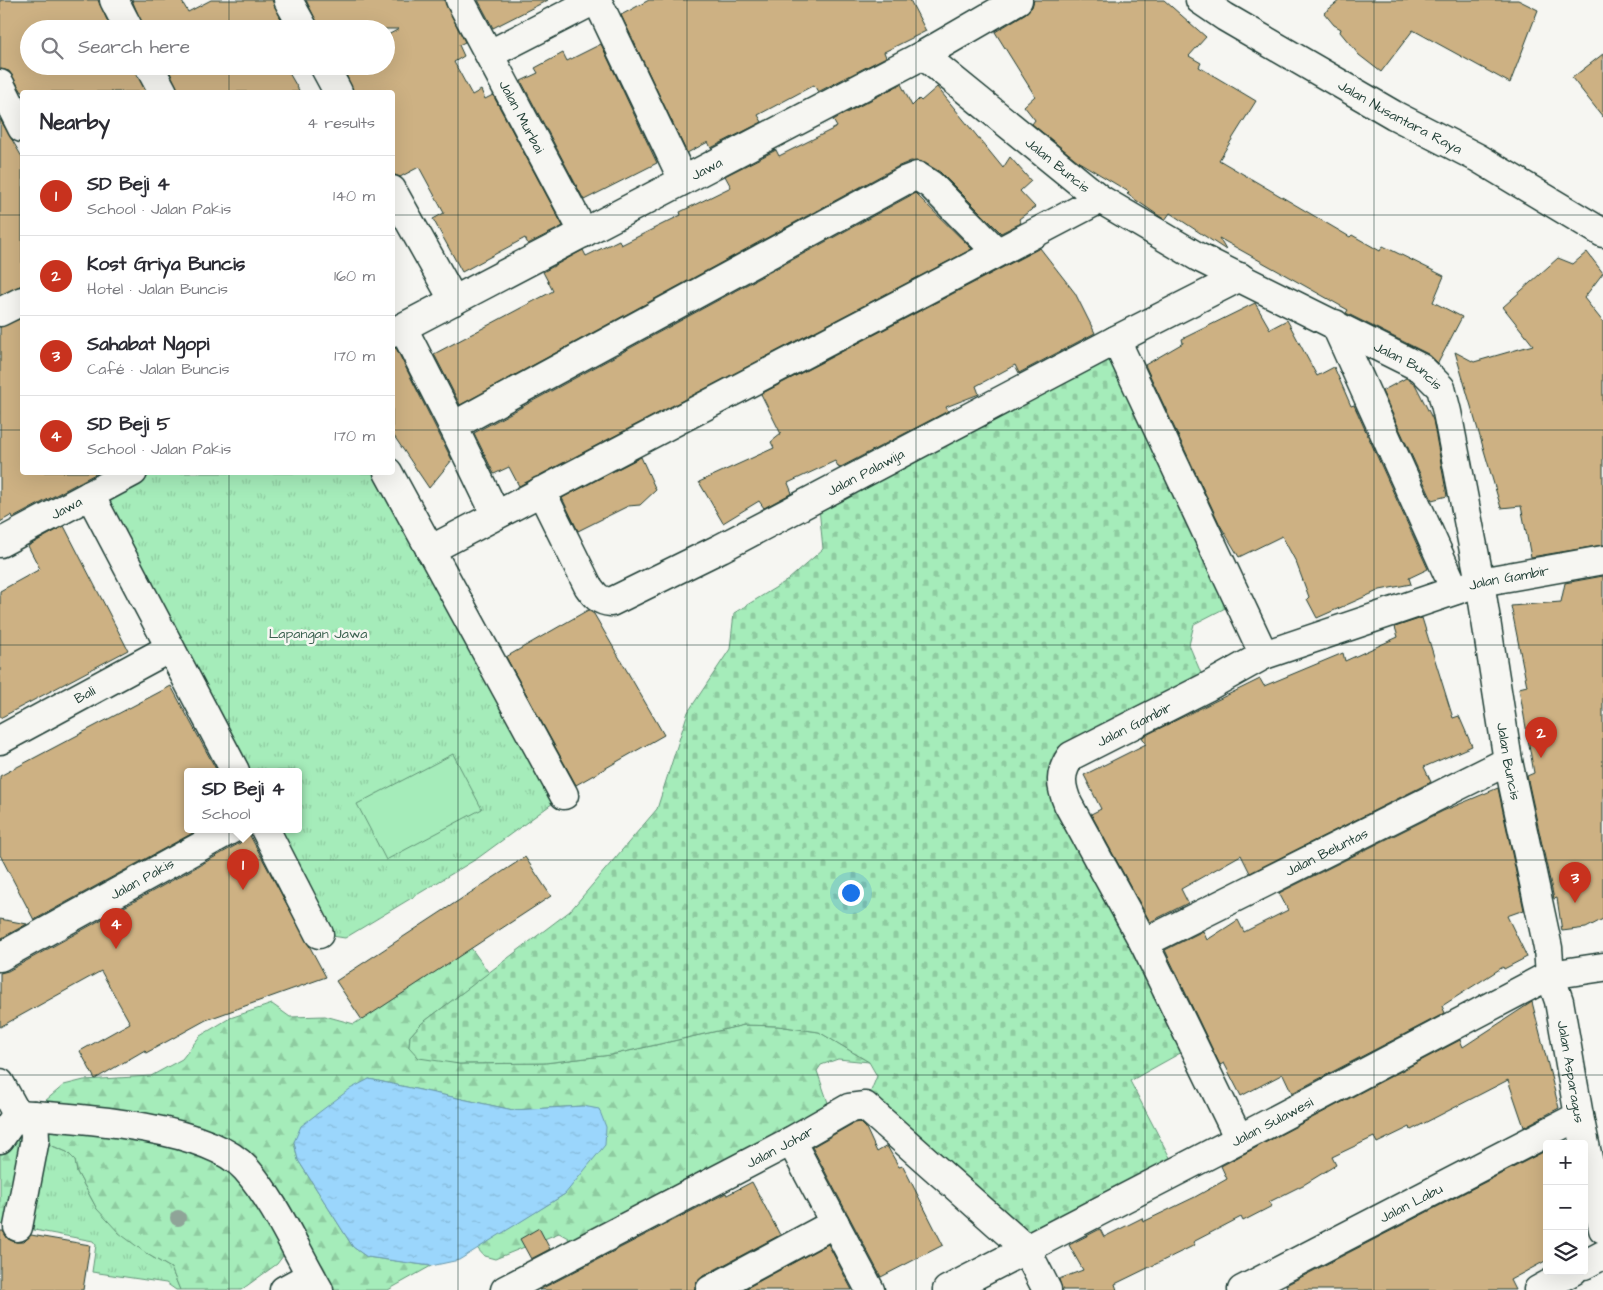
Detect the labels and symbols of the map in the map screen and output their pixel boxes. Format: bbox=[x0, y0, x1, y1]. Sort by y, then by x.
street label: Jalan Nusantara Raya bbox=[1334, 76, 1466, 159]
street label: Jalan Murbai bbox=[494, 77, 549, 157]
street label: Jalan Buncis bbox=[1021, 133, 1094, 198]
street label: Jawa bbox=[688, 153, 726, 186]
street label: Jalan Buncis bbox=[1370, 337, 1447, 395]
street label: Jalan Palawija bbox=[824, 444, 908, 501]
street label: Jawa bbox=[47, 492, 86, 525]
street label: Jalan Gambir bbox=[1466, 561, 1551, 596]
park label: Lapangan Jawa bbox=[269, 624, 367, 644]
street label: Bali bbox=[71, 681, 99, 709]
street label: Jalan Gambir bbox=[1094, 697, 1176, 752]
pin: 2 bbox=[1525, 717, 1557, 758]
street label: Jalan Buncis bbox=[1491, 721, 1525, 802]
street label: Jalan Beluntas bbox=[1282, 824, 1372, 882]
pin: 1 bbox=[227, 849, 259, 890]
street label: Jalan Pakis bbox=[107, 854, 178, 905]
pin: 3 bbox=[1559, 862, 1591, 903]
your location bbox=[838, 880, 864, 906]
pin: 4 bbox=[100, 908, 132, 949]
street label: Jalan Asparagus bbox=[1552, 1019, 1589, 1125]
street label: Jalan Sulawesi bbox=[1228, 1093, 1317, 1152]
street label: Jalan Johar bbox=[743, 1121, 818, 1174]
street label: Jalan Labu bbox=[1376, 1179, 1446, 1228]

